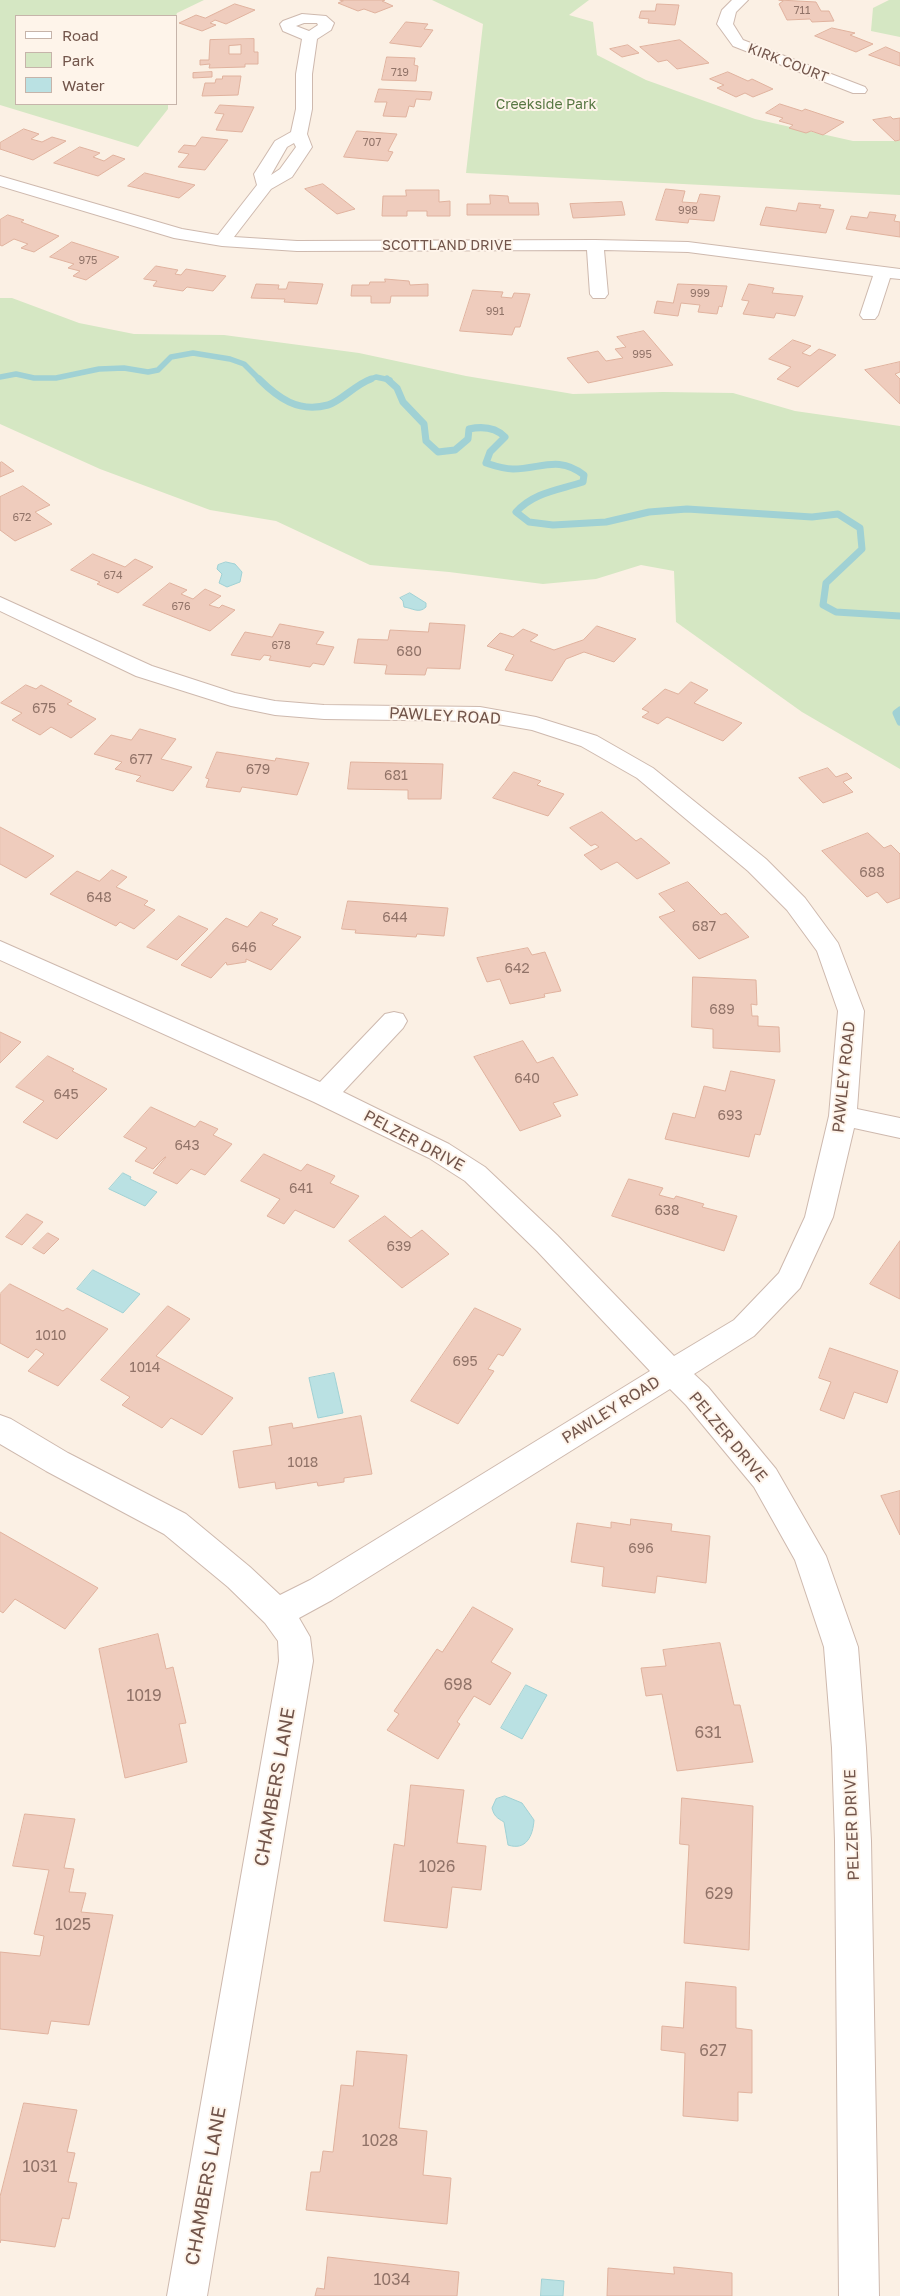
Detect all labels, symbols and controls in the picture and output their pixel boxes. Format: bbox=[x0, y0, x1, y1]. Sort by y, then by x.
house number: 711 bbox=[794, 4, 810, 18]
legend bbox=[15, 15, 178, 105]
text: Road bbox=[62, 26, 99, 44]
street label: KIRK COURT bbox=[745, 40, 831, 86]
text: Park bbox=[62, 51, 94, 69]
house number: 719 bbox=[391, 66, 409, 80]
text: Water bbox=[62, 76, 105, 94]
park label: Creekside Park bbox=[496, 97, 596, 113]
house number: 707 bbox=[363, 136, 381, 150]
house number: 998 bbox=[678, 204, 698, 218]
street label: SCOTTLAND DRIVE bbox=[382, 238, 512, 254]
house number: 975 bbox=[79, 254, 97, 268]
house number: 999 bbox=[690, 287, 710, 301]
house number: 991 bbox=[486, 305, 504, 319]
house number: 995 bbox=[632, 348, 652, 362]
house number: 672 bbox=[13, 511, 31, 525]
house number: 674 bbox=[103, 569, 123, 583]
house number: 676 bbox=[171, 600, 191, 614]
house number: 678 bbox=[271, 639, 291, 653]
house number: 680 bbox=[396, 644, 422, 660]
house number: 675 bbox=[32, 701, 56, 717]
street label: PAWLEY ROAD bbox=[389, 703, 501, 729]
house number: 677 bbox=[129, 752, 153, 768]
house number: 679 bbox=[246, 762, 270, 778]
house number: 681 bbox=[384, 768, 408, 784]
house number: 688 bbox=[859, 865, 885, 881]
house number: 648 bbox=[86, 890, 112, 906]
house number: 644 bbox=[382, 910, 408, 926]
house number: 687 bbox=[692, 919, 716, 935]
house number: 646 bbox=[231, 940, 257, 956]
house number: 642 bbox=[504, 961, 530, 977]
house number: 689 bbox=[709, 1002, 735, 1018]
street label: PAWLEY ROAD bbox=[829, 1020, 859, 1134]
house number: 640 bbox=[514, 1071, 540, 1087]
house number: 645 bbox=[53, 1087, 79, 1103]
street label: PELZER DRIVE bbox=[360, 1106, 468, 1176]
house number: 693 bbox=[717, 1108, 743, 1124]
house number: 643 bbox=[174, 1138, 200, 1154]
house number: 641 bbox=[289, 1181, 313, 1197]
house number: 638 bbox=[654, 1203, 680, 1219]
house number: 639 bbox=[386, 1239, 412, 1255]
house number: 1010 bbox=[36, 1328, 66, 1344]
house number: 695 bbox=[452, 1354, 478, 1370]
house number: 1014 bbox=[130, 1360, 160, 1376]
street label: PAWLEY ROAD bbox=[558, 1372, 664, 1448]
street label: PELZER DRIVE bbox=[685, 1388, 771, 1486]
house number: 1018 bbox=[288, 1455, 318, 1471]
house number: 696 bbox=[628, 1541, 654, 1557]
house number: 698 bbox=[443, 1675, 473, 1695]
house number: 1019 bbox=[126, 1686, 162, 1706]
street label: CHAMBERS LANE bbox=[250, 1706, 300, 1868]
house number: 631 bbox=[695, 1723, 721, 1743]
street label: PELZER DRIVE bbox=[840, 1769, 864, 1881]
house number: 1026 bbox=[419, 1857, 455, 1877]
house number: 629 bbox=[705, 1884, 733, 1904]
house number: 1025 bbox=[55, 1915, 91, 1935]
house number: 627 bbox=[699, 2041, 727, 2061]
street label: CHAMBERS LANE bbox=[181, 2105, 231, 2267]
house number: 1028 bbox=[362, 2131, 398, 2151]
house number: 1031 bbox=[23, 2157, 57, 2177]
house number: 1034 bbox=[374, 2270, 410, 2290]

